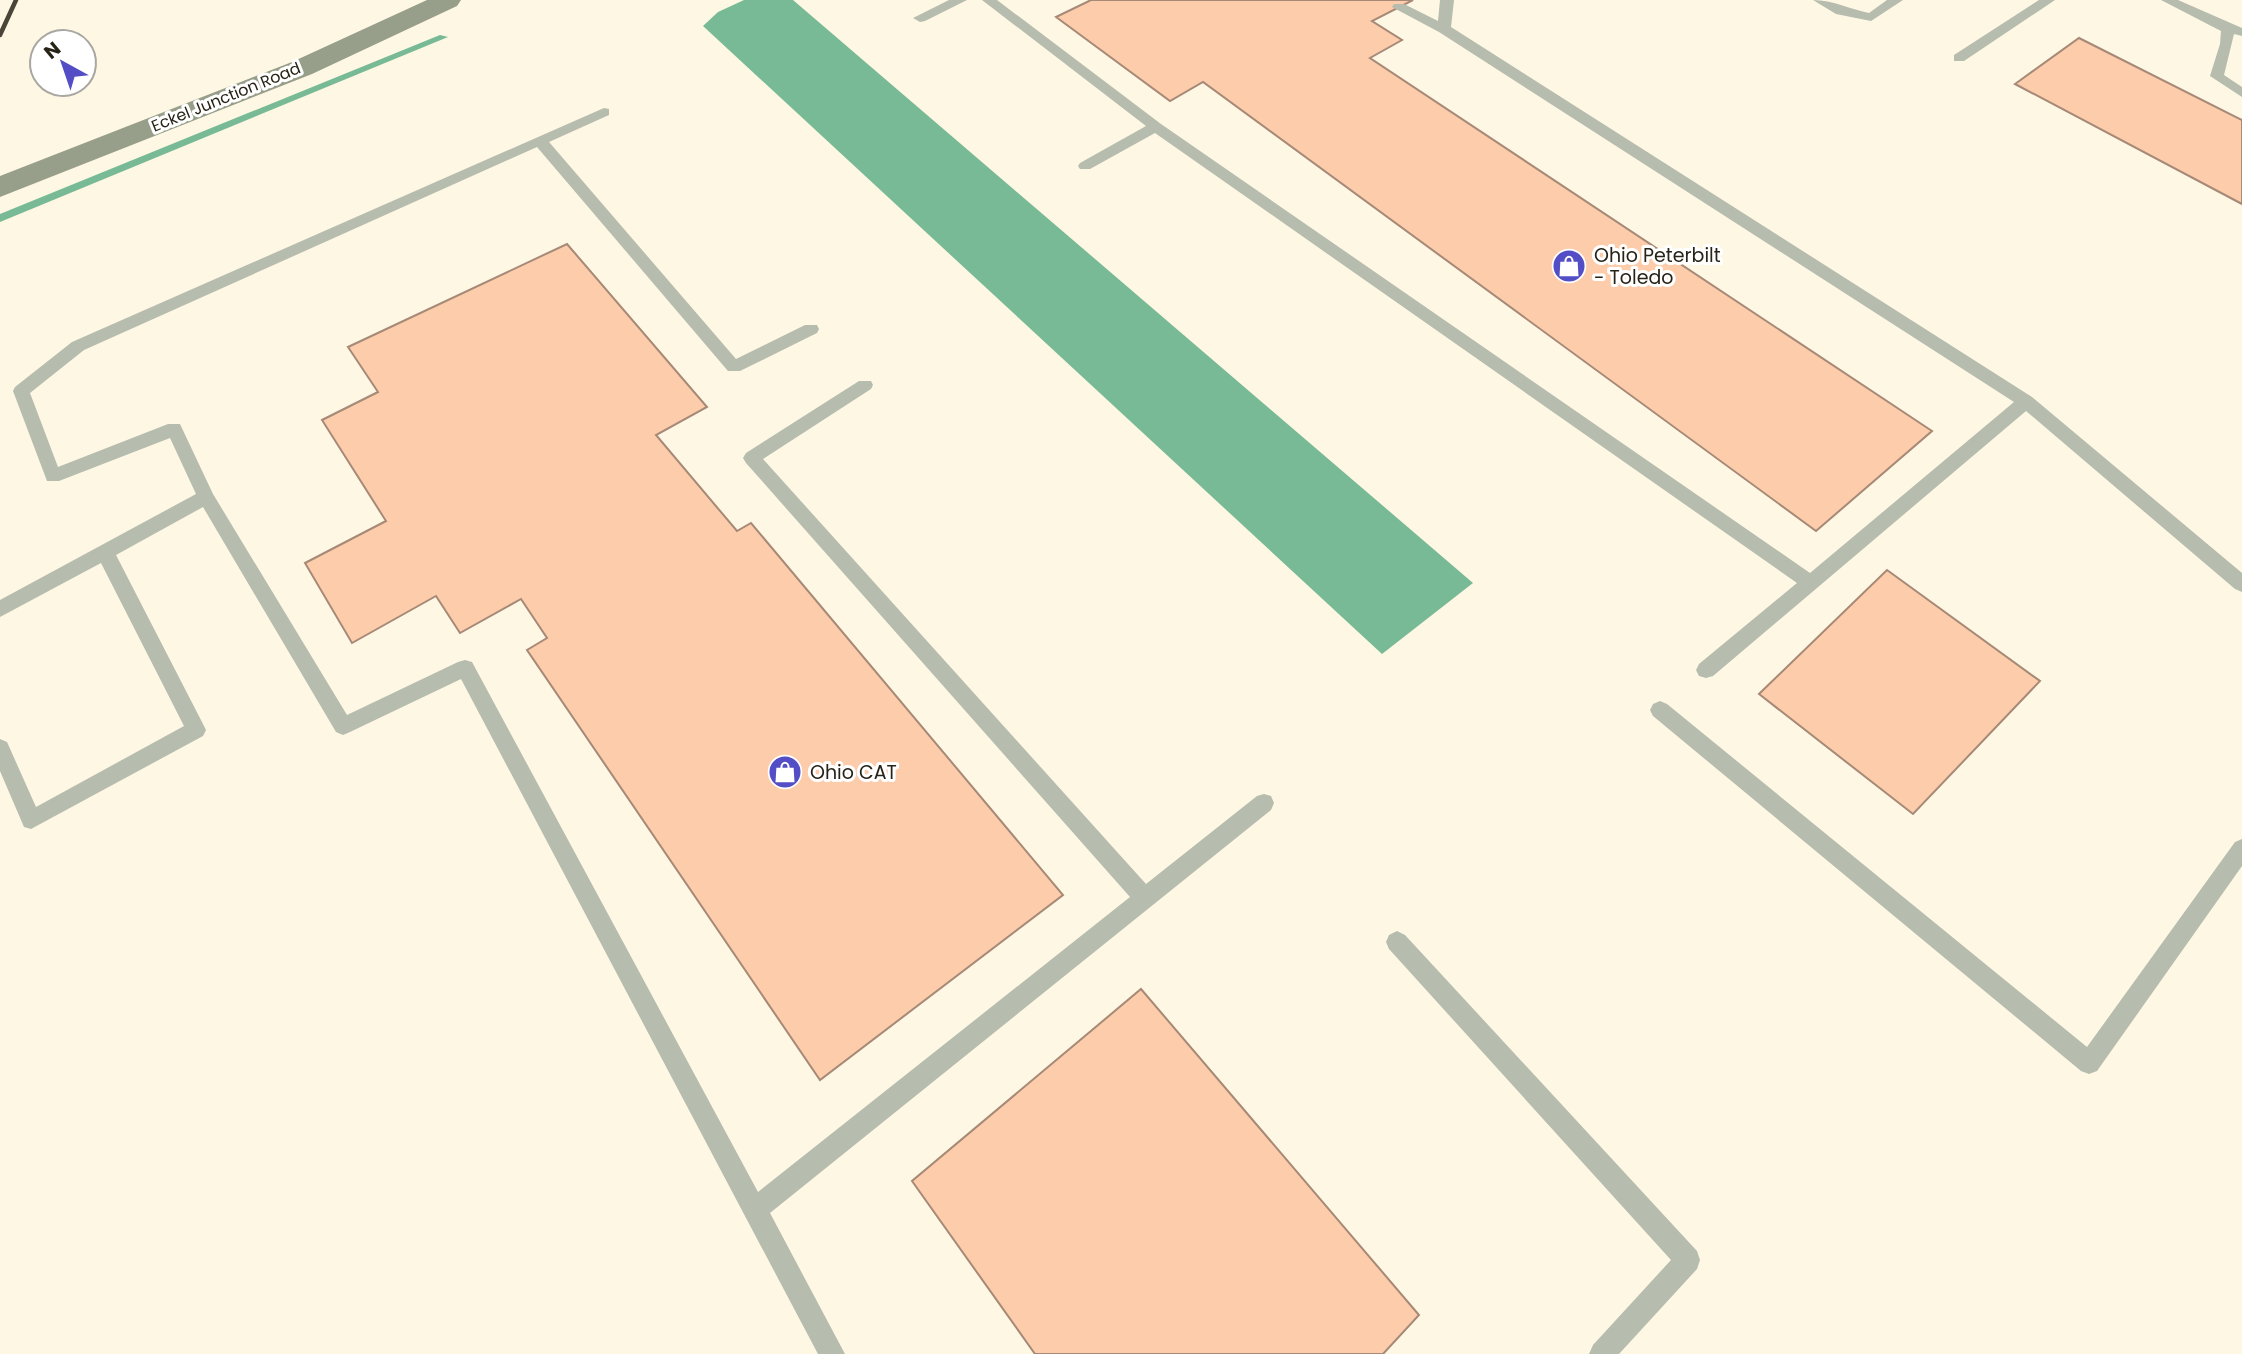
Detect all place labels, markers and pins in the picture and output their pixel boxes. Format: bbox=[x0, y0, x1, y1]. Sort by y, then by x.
place label: Ohio Peterbilt - Toledo bbox=[1594, 242, 1721, 291]
shop icon: Ohio Peterbilt - Toledo bbox=[1550, 247, 1588, 285]
shop icon: Ohio CAT bbox=[766, 753, 804, 791]
place label: Ohio CAT bbox=[810, 759, 897, 786]

